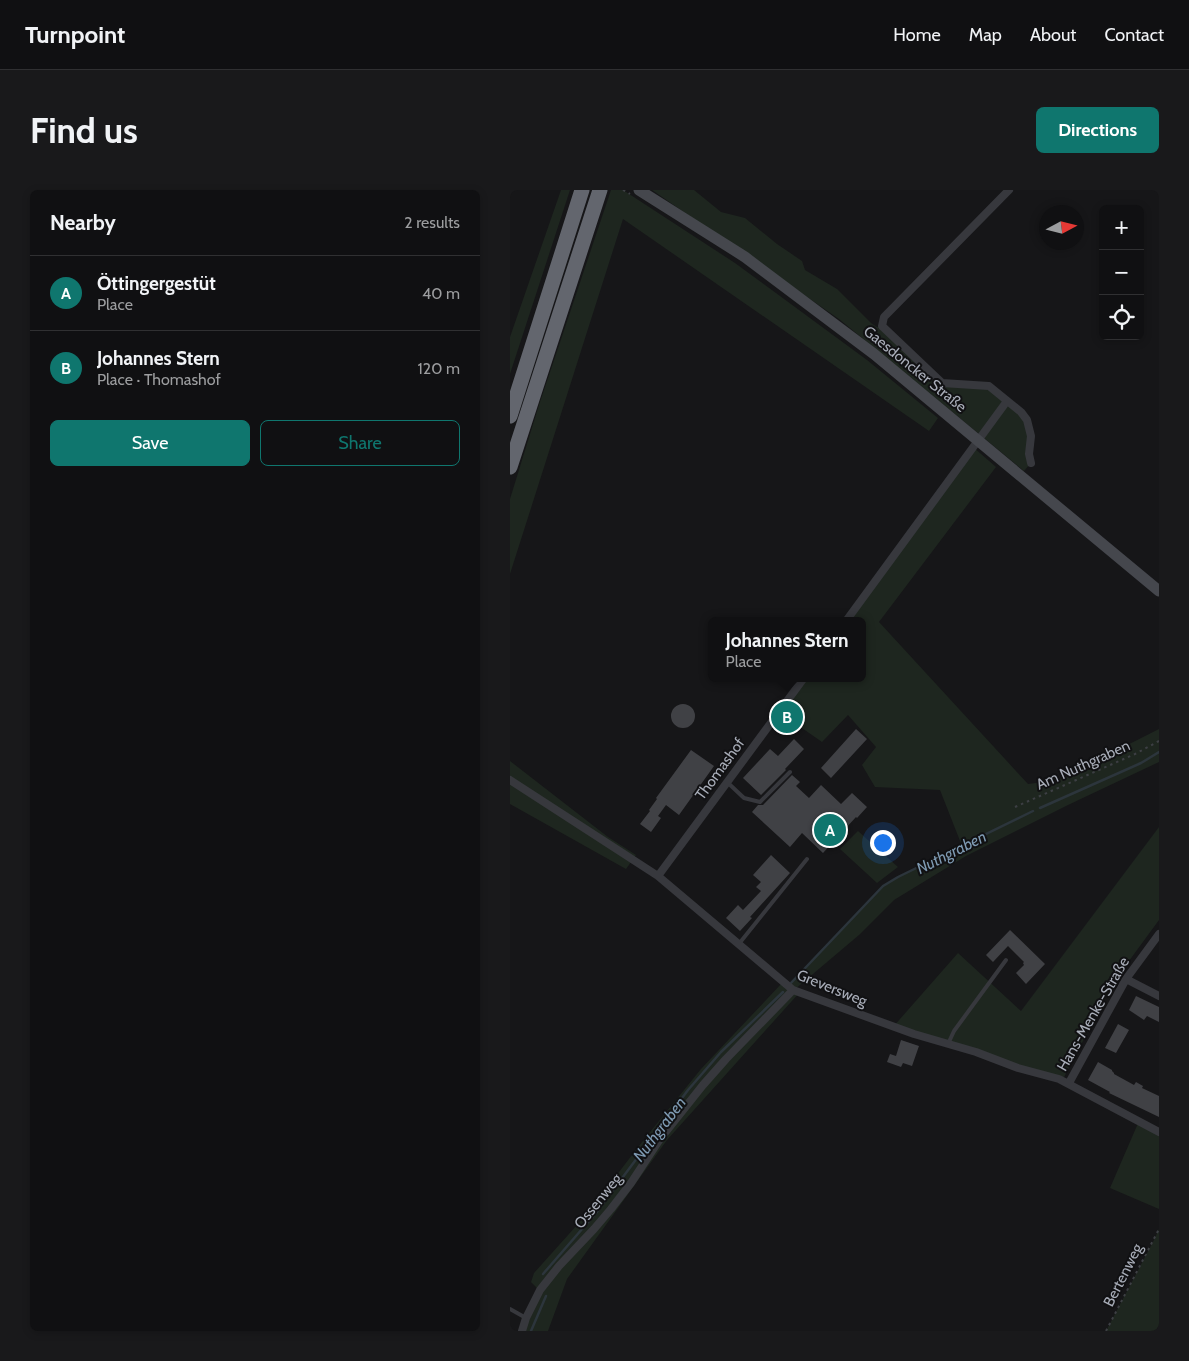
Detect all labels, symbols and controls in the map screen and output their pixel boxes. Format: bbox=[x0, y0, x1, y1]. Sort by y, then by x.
text: Turnpoint bbox=[25, 20, 125, 49]
text: Home bbox=[893, 24, 941, 46]
text: Map bbox=[969, 24, 1002, 46]
text: About bbox=[1030, 24, 1076, 46]
text: Contact bbox=[1104, 24, 1164, 46]
button: Directions bbox=[1036, 107, 1159, 153]
text: Find us bbox=[30, 109, 138, 152]
north arrow bbox=[1039, 205, 1084, 250]
map controls bbox=[1099, 205, 1144, 340]
button: + bbox=[1099, 205, 1144, 250]
text: Nearby bbox=[50, 210, 116, 235]
text: 2 results bbox=[404, 213, 460, 232]
button: − bbox=[1099, 250, 1144, 295]
text: Öttingergestüt bbox=[97, 272, 216, 295]
text: A bbox=[61, 284, 71, 303]
text: 40 m bbox=[422, 284, 460, 303]
text: Place bbox=[97, 295, 133, 314]
button: locate bbox=[1099, 295, 1144, 340]
street label: Gaesdoncker Straße bbox=[860, 322, 970, 416]
text: Johannes Stern bbox=[97, 347, 220, 370]
text: B bbox=[61, 359, 71, 378]
text: 120 m bbox=[418, 359, 460, 378]
text: Place · Thomashof bbox=[97, 370, 221, 389]
button: Save bbox=[50, 420, 250, 466]
button: Share bbox=[260, 420, 460, 466]
popup bbox=[708, 617, 866, 682]
text: Johannes Stern bbox=[726, 629, 848, 652]
text: Place bbox=[726, 652, 761, 671]
pin: B bbox=[771, 698, 803, 736]
street label: Thomashof bbox=[692, 735, 748, 803]
street label: Am Nuthgraben bbox=[1033, 736, 1133, 794]
pin: A bbox=[814, 811, 846, 849]
water label: Nuthgraben bbox=[913, 827, 989, 878]
your location bbox=[870, 830, 896, 856]
street label: Hans-Menke-Straße bbox=[1053, 954, 1133, 1074]
street label: Greversweg bbox=[794, 966, 870, 1010]
water label: Nuthgraben bbox=[629, 1093, 690, 1165]
street label: Ossenweg bbox=[570, 1169, 626, 1232]
street label: Bertenweg bbox=[1099, 1240, 1147, 1309]

